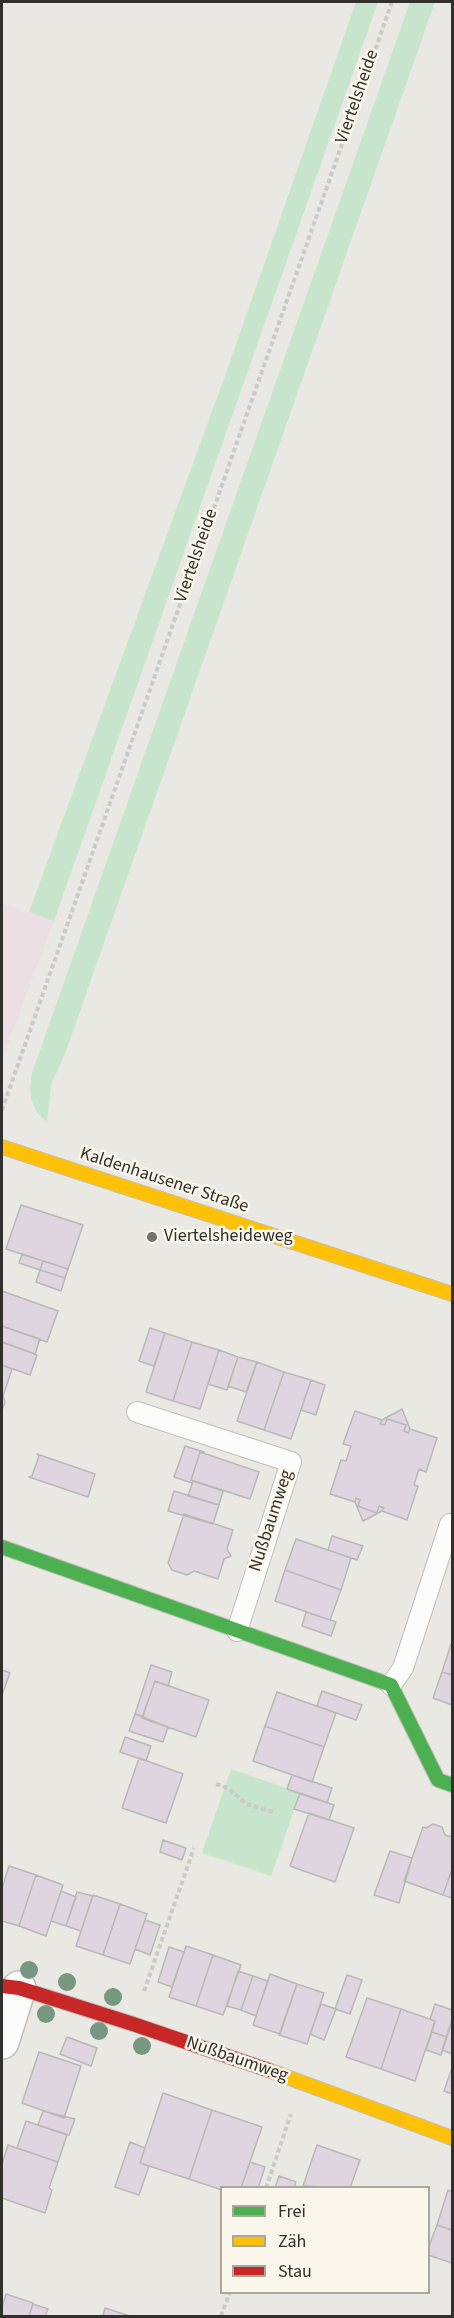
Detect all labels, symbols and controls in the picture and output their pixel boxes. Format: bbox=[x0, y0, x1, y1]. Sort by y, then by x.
street label: Viertelsheide bbox=[332, 47, 384, 147]
street label: Viertelsheide bbox=[171, 506, 223, 606]
street label: Kaldenhausener Straße bbox=[77, 1144, 251, 1218]
place label: Viertelsheideweg bbox=[164, 1226, 293, 1248]
marker: Viertelsheideweg bbox=[145, 1230, 159, 1244]
street label: Nußbaumweg bbox=[245, 1467, 299, 1575]
street label: Nußbaumweg bbox=[183, 2033, 291, 2087]
legend bbox=[220, 2186, 430, 2294]
text: Frei bbox=[278, 2199, 306, 2224]
text: Zäh bbox=[278, 2229, 306, 2254]
text: Stau bbox=[278, 2259, 312, 2284]

